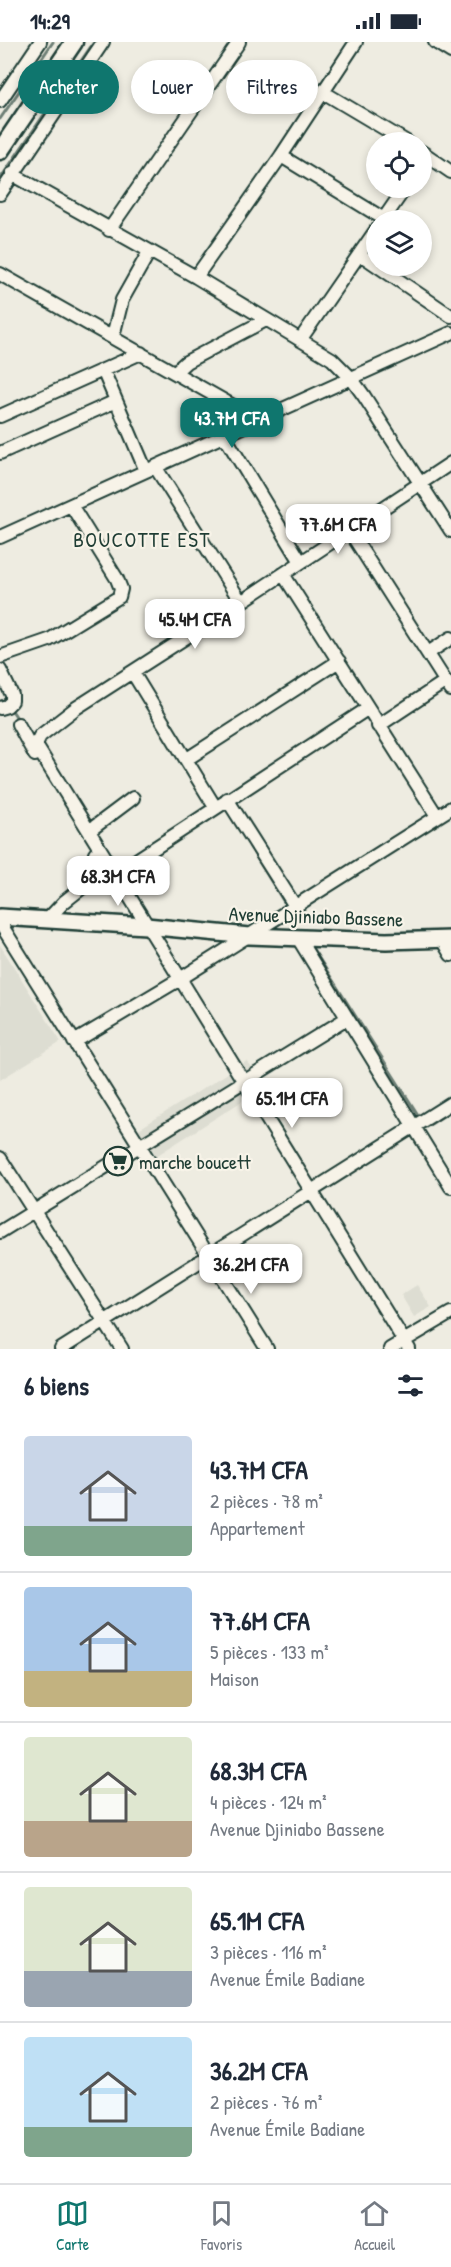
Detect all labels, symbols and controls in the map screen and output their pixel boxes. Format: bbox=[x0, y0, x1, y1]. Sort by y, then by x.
text: 14:29 bbox=[30, 6, 70, 36]
chip: Acheter bbox=[18, 60, 119, 114]
chip: Louer bbox=[131, 60, 214, 114]
chip: Filtres bbox=[226, 60, 318, 114]
map controls bbox=[366, 132, 432, 276]
button: locate bbox=[366, 132, 432, 198]
button: layers bbox=[366, 210, 432, 276]
pin: 43.7M CFA bbox=[163, 398, 301, 449]
text: 43.7M CFA bbox=[194, 404, 270, 431]
pin: 77.6M CFA bbox=[269, 504, 407, 555]
text: 77.6M CFA bbox=[300, 510, 376, 537]
district label: BOUCOTTE EST bbox=[73, 525, 211, 554]
pin: 45.4M CFA bbox=[126, 599, 264, 650]
text: 45.4M CFA bbox=[159, 605, 231, 632]
pin: 68.3M CFA bbox=[49, 856, 187, 907]
text: 68.3M CFA bbox=[81, 862, 155, 889]
street label: Avenue Djiniabo Bassene bbox=[228, 899, 404, 933]
pin: 65.1M CFA bbox=[223, 1078, 361, 1129]
text: 65.1M CFA bbox=[256, 1084, 328, 1111]
supermarket icon: marche boucett bbox=[102, 1145, 134, 1177]
place label: marche boucett bbox=[139, 1148, 252, 1175]
pin: 36.2M CFA bbox=[182, 1244, 320, 1295]
text: 36.2M CFA bbox=[213, 1250, 289, 1277]
text: 6 biens bbox=[24, 1368, 89, 1403]
icon: filters bbox=[394, 1369, 427, 1402]
text: 43.7M CFA bbox=[210, 1452, 308, 1487]
icon: home bbox=[72, 1460, 144, 1532]
text: 2 pièces · 78 m² bbox=[210, 1487, 323, 1514]
text: Appartement bbox=[210, 1514, 305, 1541]
text: 77.6M CFA bbox=[210, 1603, 310, 1638]
icon: home bbox=[72, 1611, 144, 1683]
text: 5 pièces · 133 m² bbox=[210, 1638, 329, 1665]
text: Maison bbox=[210, 1665, 259, 1692]
text: 68.3M CFA bbox=[210, 1753, 307, 1788]
icon: home bbox=[72, 1761, 144, 1833]
text: 4 pièces · 124 m² bbox=[210, 1788, 327, 1815]
text: Avenue Djiniabo Bassene bbox=[210, 1815, 385, 1842]
text: 65.1M CFA bbox=[210, 1903, 305, 1938]
icon: home bbox=[72, 1911, 144, 1983]
text: 3 pièces · 116 m² bbox=[210, 1938, 326, 1965]
text: Avenue Émile Badiane bbox=[210, 1965, 365, 1992]
text: 36.2M CFA bbox=[210, 2053, 308, 2088]
icon: home bbox=[72, 2061, 144, 2133]
text: 2 pièces · 76 m² bbox=[210, 2088, 322, 2115]
text: Avenue Émile Badiane bbox=[210, 2115, 365, 2142]
tab: Carte bbox=[56, 2197, 89, 2255]
tab: Favoris bbox=[201, 2197, 242, 2255]
tab: Accueil bbox=[354, 2197, 395, 2255]

